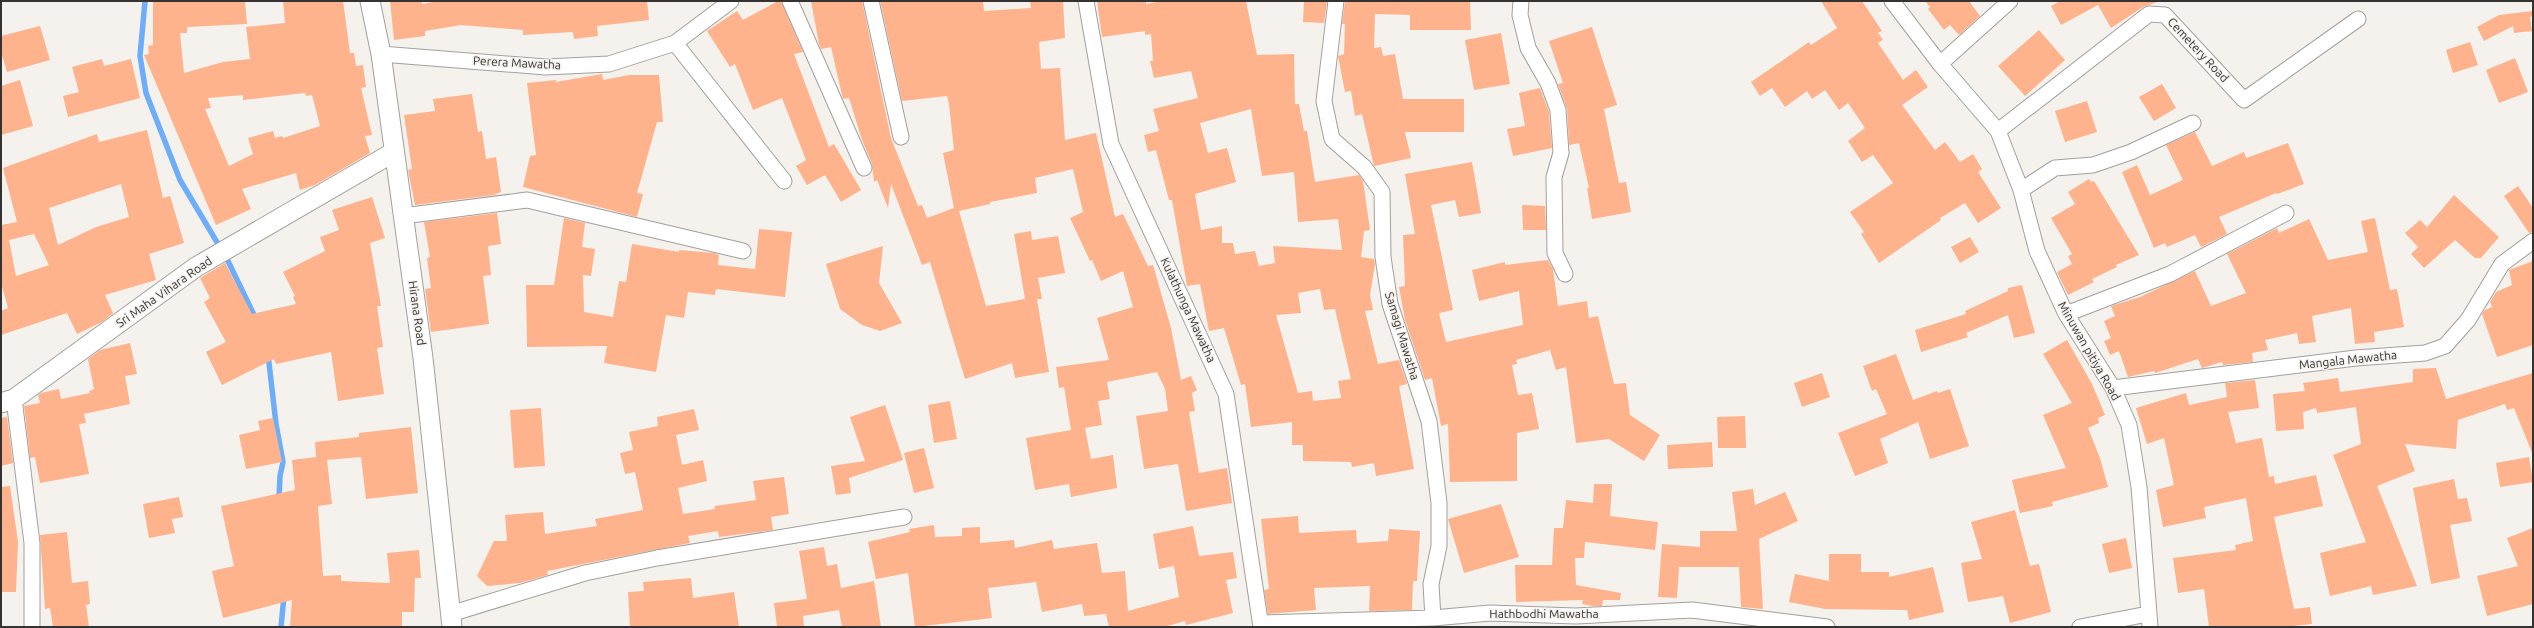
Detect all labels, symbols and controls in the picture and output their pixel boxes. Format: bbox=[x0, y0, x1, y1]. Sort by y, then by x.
street label: Cemetery Road bbox=[2165, 15, 2232, 85]
street label: Perera Mawatha bbox=[473, 54, 561, 71]
street label: Sri Maha Vihara Road bbox=[113, 254, 214, 330]
street label: Kulathunga Mawatha bbox=[1158, 255, 1219, 364]
street label: Hirana Road bbox=[407, 280, 428, 346]
street label: Samagi Mawatha bbox=[1383, 290, 1422, 381]
street label: Minuwan pitiya Road bbox=[2056, 299, 2123, 402]
street label: Mangala Mawatha bbox=[2298, 348, 2398, 371]
street label: Hathbodhi Mawatha bbox=[1489, 607, 1599, 620]

